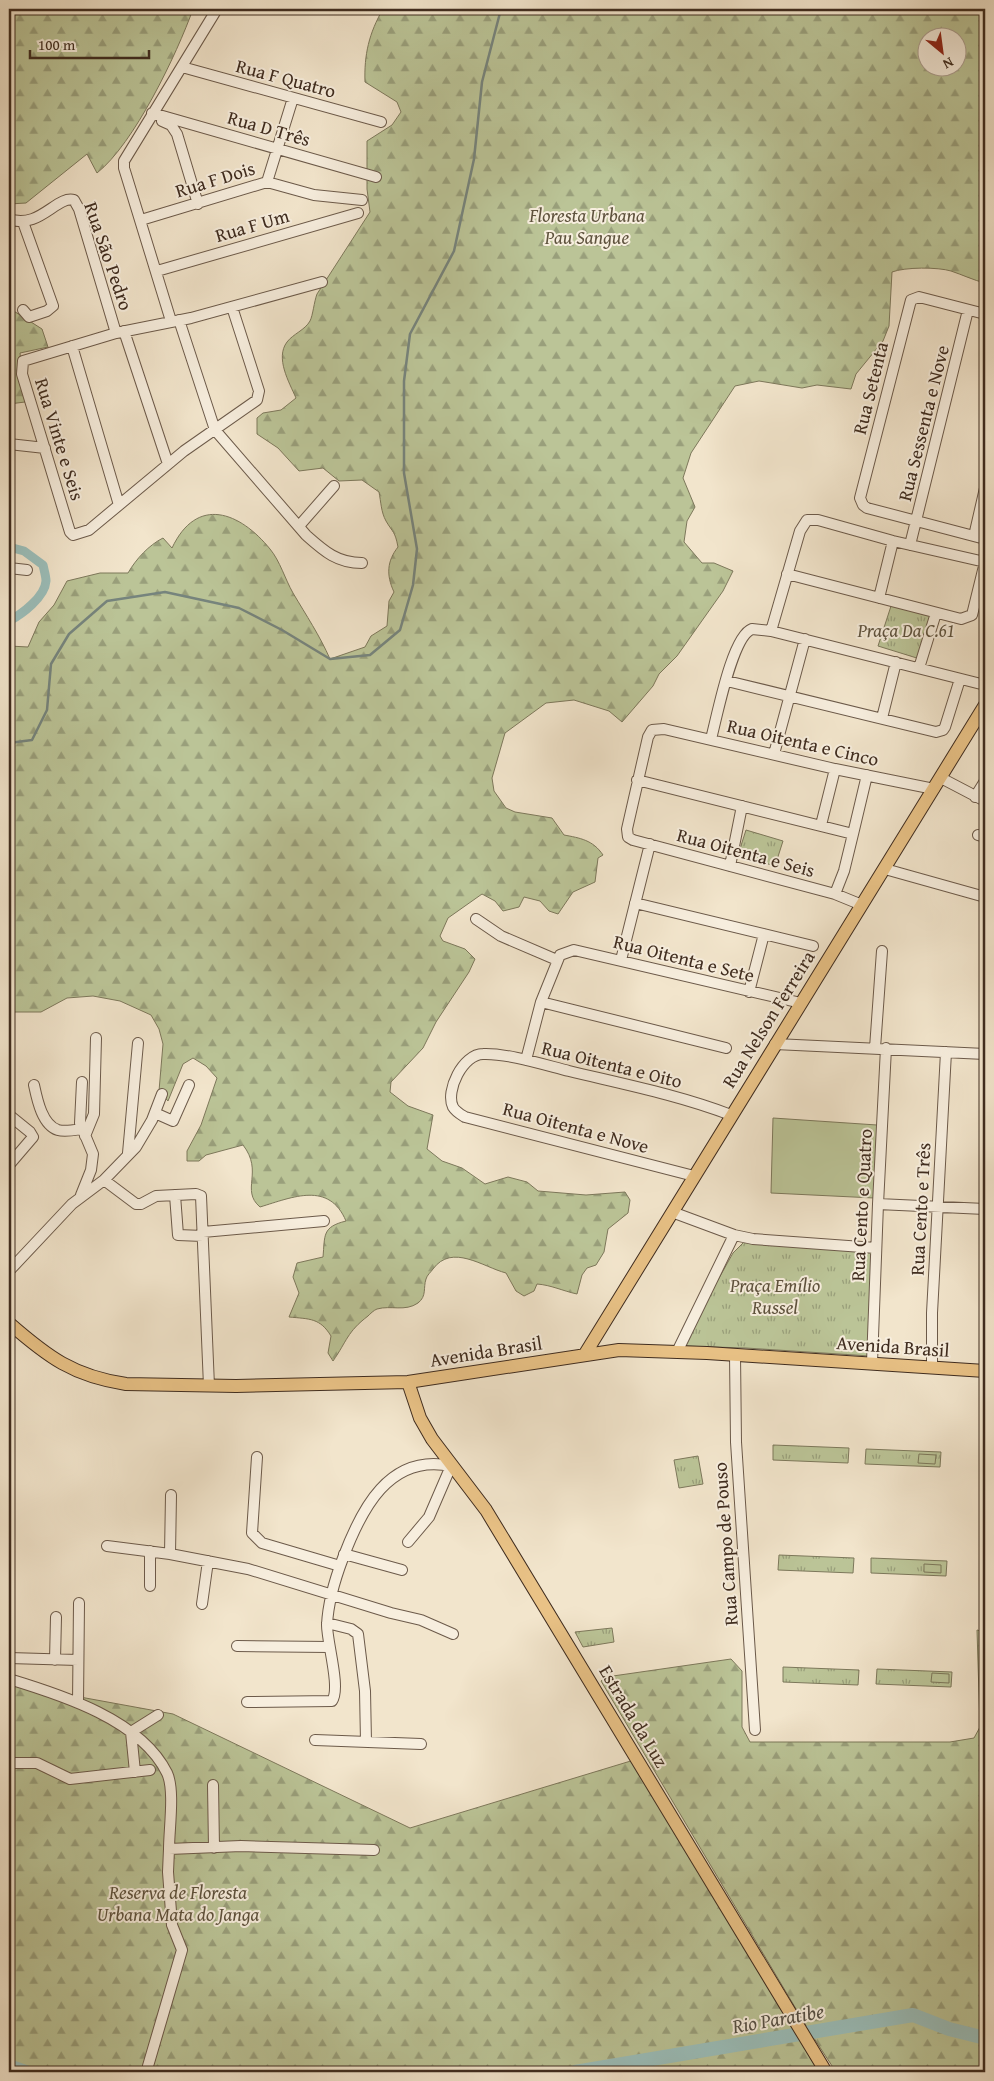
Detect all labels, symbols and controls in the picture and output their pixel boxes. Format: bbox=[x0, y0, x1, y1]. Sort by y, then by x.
scale bar bbox=[30, 28, 149, 60]
north arrow bbox=[916, 28, 966, 78]
text: 100 m bbox=[38, 34, 76, 55]
street label: Rua F Quatro bbox=[233, 51, 339, 105]
text: N bbox=[939, 52, 957, 75]
street label: Rua D Três bbox=[224, 103, 314, 153]
street label: Rua F Dois bbox=[172, 154, 258, 204]
street label: Rua São Pedro bbox=[77, 198, 141, 314]
street label: Rua F Um bbox=[212, 201, 293, 249]
park label: Floresta Urbana Pau Sangue bbox=[528, 201, 645, 251]
street label: Rua Setenta bbox=[845, 339, 895, 437]
street label: Rua Sessenta e Nove bbox=[890, 342, 956, 504]
street label: Rua Vinte e Seis bbox=[28, 374, 92, 504]
park label: Praça Da C.61 bbox=[856, 616, 955, 644]
street label: Rua Oitenta e Cinco bbox=[724, 711, 882, 773]
street label: Rua Oitenta e Seis bbox=[674, 820, 818, 884]
street label: Rua Oitenta e Sete bbox=[611, 927, 757, 989]
street label: Rua Nelson Ferreira bbox=[715, 945, 821, 1093]
street label: Rua Oitenta e Oito bbox=[539, 1033, 685, 1095]
street label: Rua Oitenta e Nove bbox=[500, 1094, 652, 1160]
street label: Rua Cento e Quatro bbox=[843, 1128, 879, 1282]
street label: Rua Cento e Três bbox=[903, 1142, 937, 1276]
park label: Praça Emílio Russel bbox=[729, 1271, 820, 1321]
street label: Avenida Brasil bbox=[428, 1328, 544, 1374]
street label: Avenida Brasil bbox=[835, 1328, 951, 1364]
street label: Rua Campo de Pouso bbox=[705, 1461, 745, 1627]
street label: Estrada da Luz bbox=[592, 1660, 676, 1772]
park label: Reserva de Floresta Urbana Mata do Janga bbox=[97, 1878, 260, 1928]
water label: Rio Paratibe bbox=[729, 1996, 826, 2040]

